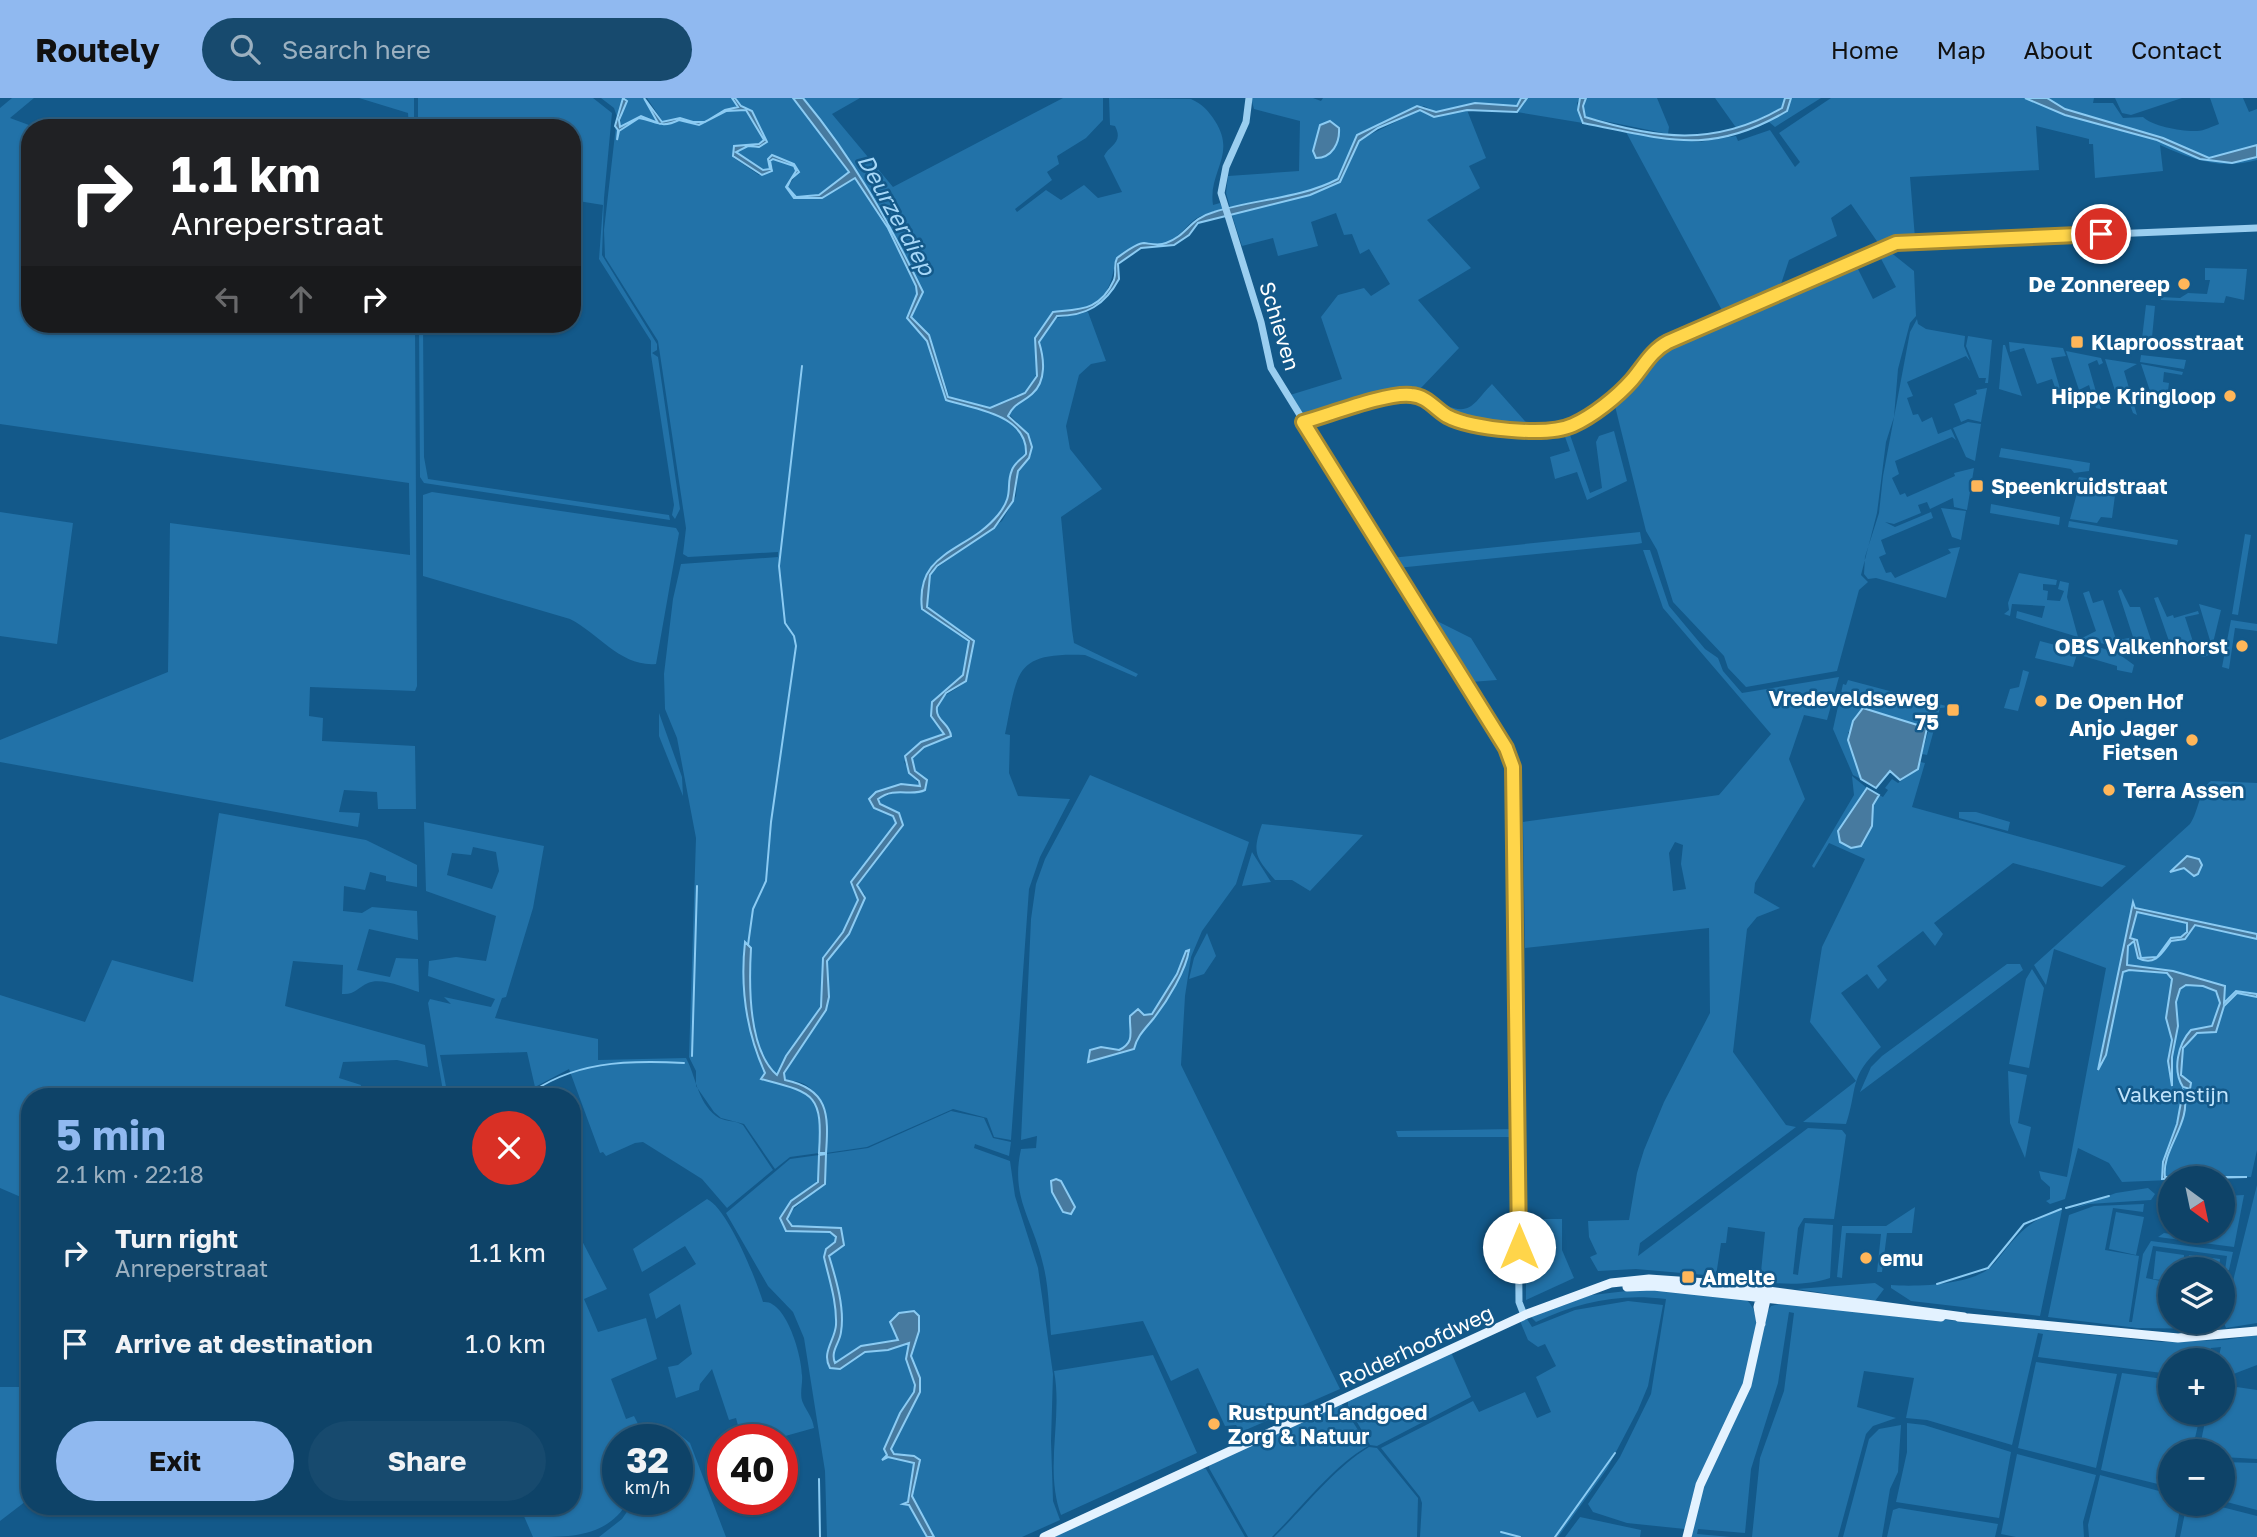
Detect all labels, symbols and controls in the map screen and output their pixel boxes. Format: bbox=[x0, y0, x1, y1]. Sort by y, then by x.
search box bbox=[202, 18, 692, 81]
text: Routely bbox=[35, 30, 160, 69]
icon: search bbox=[226, 30, 264, 68]
text: Search here bbox=[282, 34, 431, 65]
text: Home bbox=[1831, 35, 1899, 64]
text: Map bbox=[1937, 35, 1986, 64]
text: About bbox=[2024, 35, 2093, 64]
text: Contact bbox=[2131, 35, 2222, 64]
text: 1.1 km bbox=[171, 144, 321, 203]
icon: right bbox=[56, 147, 147, 238]
water label: Deurzerdiep bbox=[852, 149, 943, 281]
text: Anreperstraat bbox=[171, 204, 384, 242]
pin bbox=[2071, 204, 2131, 264]
icon: arrive bbox=[2082, 215, 2120, 253]
place label: De Zonnereep bbox=[2028, 271, 2170, 297]
marker: De Zonnereep bbox=[2176, 276, 2192, 292]
street label: Schieven bbox=[1254, 278, 1306, 374]
icon: left bbox=[209, 280, 247, 318]
icon: ahead bbox=[282, 280, 320, 318]
icon: right bbox=[355, 280, 393, 318]
place label: Klaproosstraat bbox=[2091, 329, 2244, 355]
marker: Klaproosstraat bbox=[2069, 334, 2085, 350]
place label: Hippe Kringloop bbox=[2051, 383, 2216, 409]
marker: Hippe Kringloop bbox=[2222, 388, 2238, 404]
place label: Speenkruidstraat bbox=[1991, 473, 2168, 499]
marker: Speenkruidstraat bbox=[1969, 478, 1985, 494]
place label: OBS Valkenhorst bbox=[2055, 633, 2228, 659]
marker: OBS Valkenhorst bbox=[2234, 638, 2250, 654]
place label: Vredeveldseweg 75 bbox=[1769, 685, 1939, 735]
place label: De Open Hof bbox=[2055, 688, 2184, 714]
marker: De Open Hof bbox=[2033, 693, 2049, 709]
marker: Vredeveldseweg 75 bbox=[1945, 702, 1961, 718]
place label: Anjo Jager Fietsen bbox=[2069, 715, 2178, 765]
marker: Anjo Jager Fietsen bbox=[2184, 732, 2200, 748]
place label: Terra Assen bbox=[2123, 777, 2244, 803]
marker: Terra Assen bbox=[2101, 782, 2117, 798]
park label: Valkenstijn bbox=[2117, 1081, 2229, 1107]
text: 5 min bbox=[56, 1109, 166, 1159]
button: close bbox=[472, 1111, 546, 1185]
text: 2.1 km · 22:18 bbox=[56, 1160, 204, 1188]
north arrow bbox=[2158, 1166, 2235, 1242]
map controls bbox=[2158, 1166, 2235, 1516]
position arrow bbox=[1482, 1210, 1556, 1284]
text: Turn right bbox=[115, 1223, 238, 1254]
icon: right bbox=[56, 1234, 94, 1272]
text: 1.1 km bbox=[469, 1237, 546, 1268]
place label: emu bbox=[1880, 1245, 1923, 1271]
marker: emu bbox=[1858, 1250, 1874, 1266]
text: Anreperstraat bbox=[115, 1254, 268, 1282]
button: layers bbox=[2158, 1257, 2235, 1334]
place label: Amelte bbox=[1702, 1264, 1775, 1290]
marker: Amelte bbox=[1680, 1269, 1696, 1285]
street label: Rolderhoofdweg bbox=[1335, 1299, 1497, 1393]
icon: arrive bbox=[56, 1325, 94, 1363]
text: Arrive at destination bbox=[115, 1328, 373, 1359]
text: 1.0 km bbox=[465, 1328, 546, 1359]
button: + bbox=[2158, 1348, 2235, 1425]
place label: Rustpunt Landgoed Zorg & Natuur bbox=[1228, 1399, 1427, 1449]
marker: Rustpunt Landgoed Zorg & Natuur bbox=[1206, 1416, 1222, 1432]
button: Exit bbox=[56, 1421, 294, 1501]
button: Share bbox=[308, 1421, 546, 1501]
speed limit sign: 40 bbox=[707, 1424, 798, 1515]
text: 32 bbox=[626, 1439, 669, 1481]
button: − bbox=[2158, 1439, 2235, 1516]
text: km/h bbox=[625, 1476, 670, 1498]

